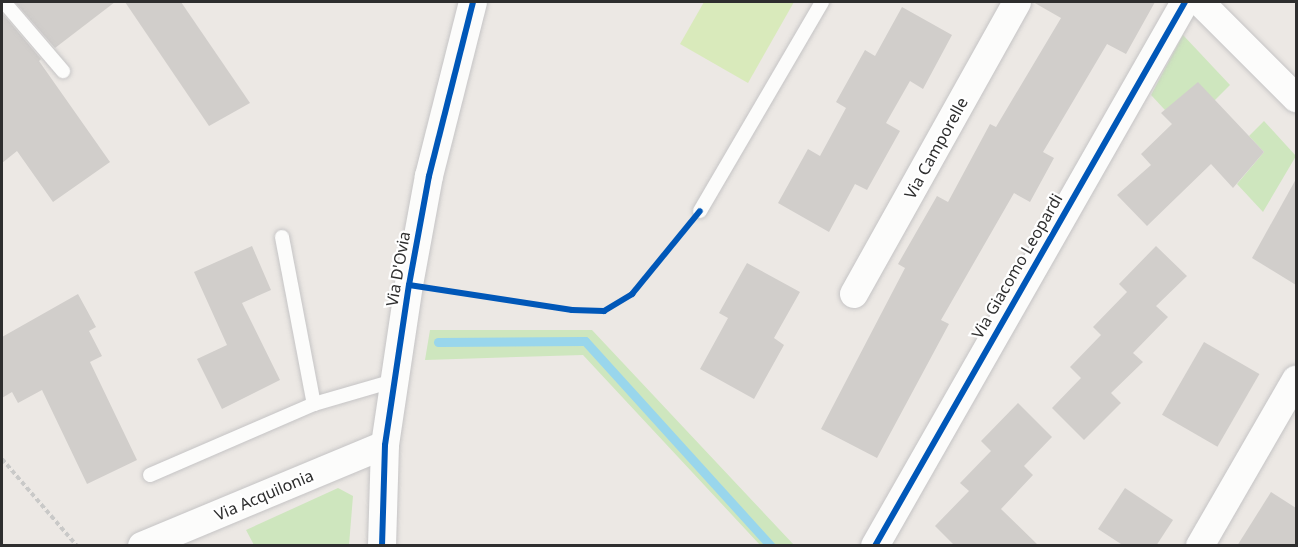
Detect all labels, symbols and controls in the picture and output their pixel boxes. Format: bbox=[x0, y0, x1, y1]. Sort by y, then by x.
street label: Via Camporelle bbox=[900, 94, 972, 202]
street label: Via Giacomo Leopardi bbox=[968, 190, 1066, 342]
street label: Via D'Ovia bbox=[382, 230, 414, 308]
street label: Via Acquilonia bbox=[212, 466, 316, 524]

